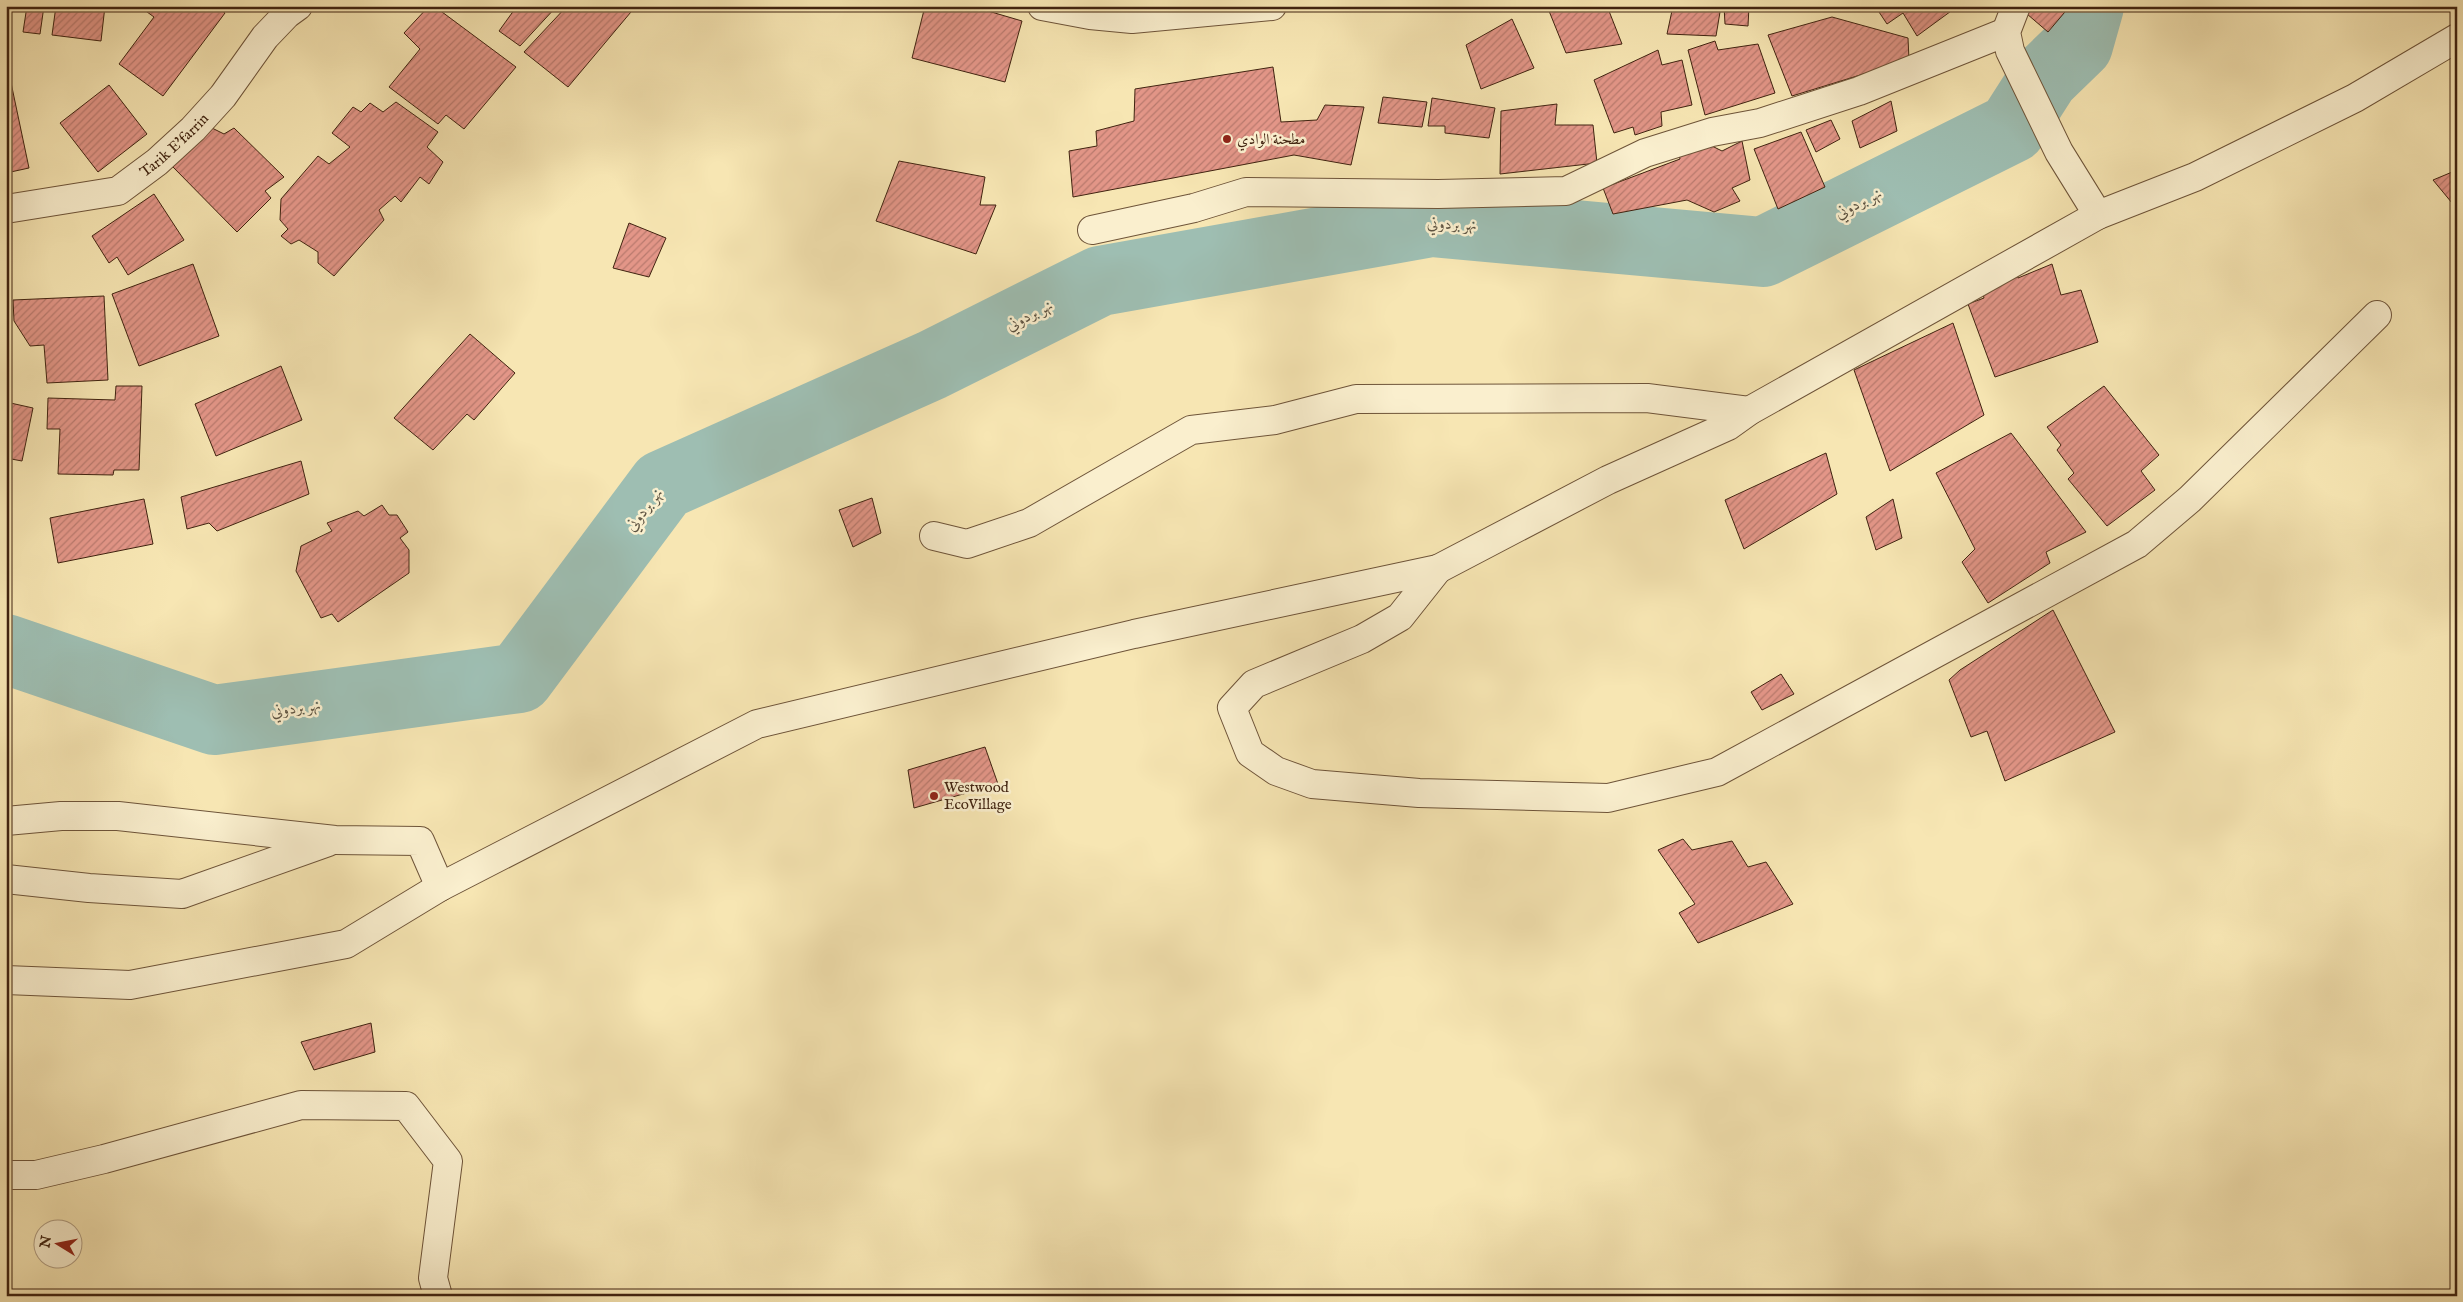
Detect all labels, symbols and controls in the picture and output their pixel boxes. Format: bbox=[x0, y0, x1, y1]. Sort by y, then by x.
street label: Tarik E'farrin bbox=[136, 109, 212, 181]
place label: مطحنة الوادي bbox=[1237, 130, 1305, 151]
marker: مطحنة الوادي bbox=[1221, 133, 1233, 145]
water label: نهر بردوني bbox=[1832, 184, 1886, 225]
water label: نهر بردوني bbox=[1426, 214, 1477, 237]
water label: نهر بردوني bbox=[1003, 296, 1057, 337]
water label: نهر بردوني bbox=[622, 484, 669, 537]
water label: نهر بردوني bbox=[270, 696, 322, 723]
place label: Westwood EcoVillage bbox=[944, 778, 1012, 814]
marker: Westwood EcoVillage bbox=[928, 790, 940, 802]
north arrow bbox=[32, 1220, 82, 1270]
text: N bbox=[36, 1234, 56, 1250]

